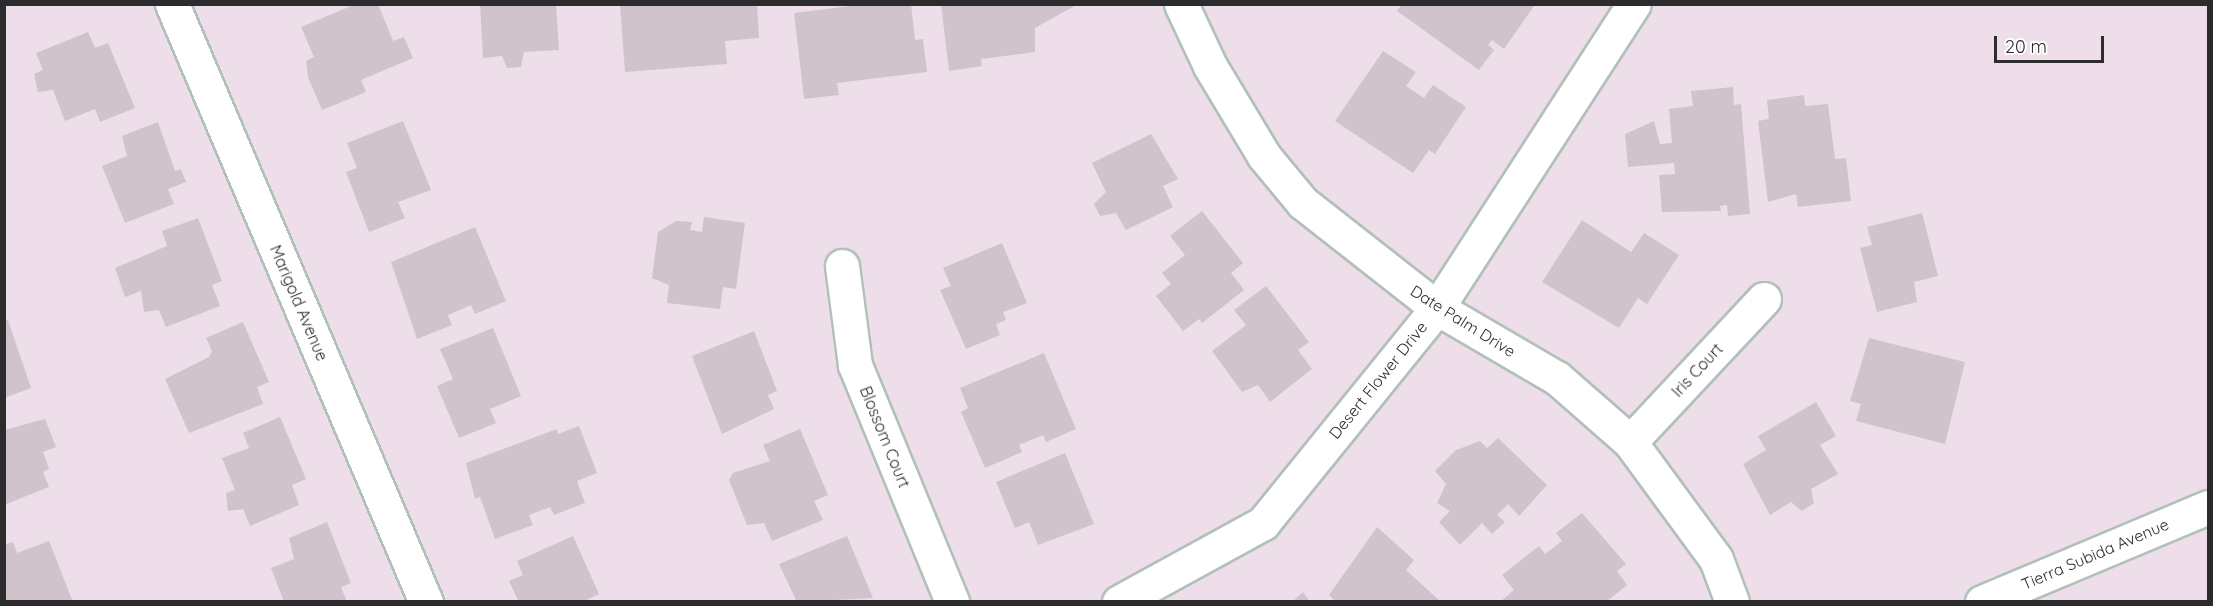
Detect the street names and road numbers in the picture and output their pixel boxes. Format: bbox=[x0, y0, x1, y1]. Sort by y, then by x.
street label: Marigold Avenue bbox=[266, 242, 332, 364]
street label: Date Palm Drive bbox=[1407, 281, 1519, 361]
street label: Desert Flower Drive bbox=[1325, 317, 1431, 443]
street label: Iris Court bbox=[1667, 339, 1727, 401]
street label: Blossom Court bbox=[856, 383, 914, 491]
street label: Tierra Subida Avenue bbox=[2019, 514, 2171, 594]

